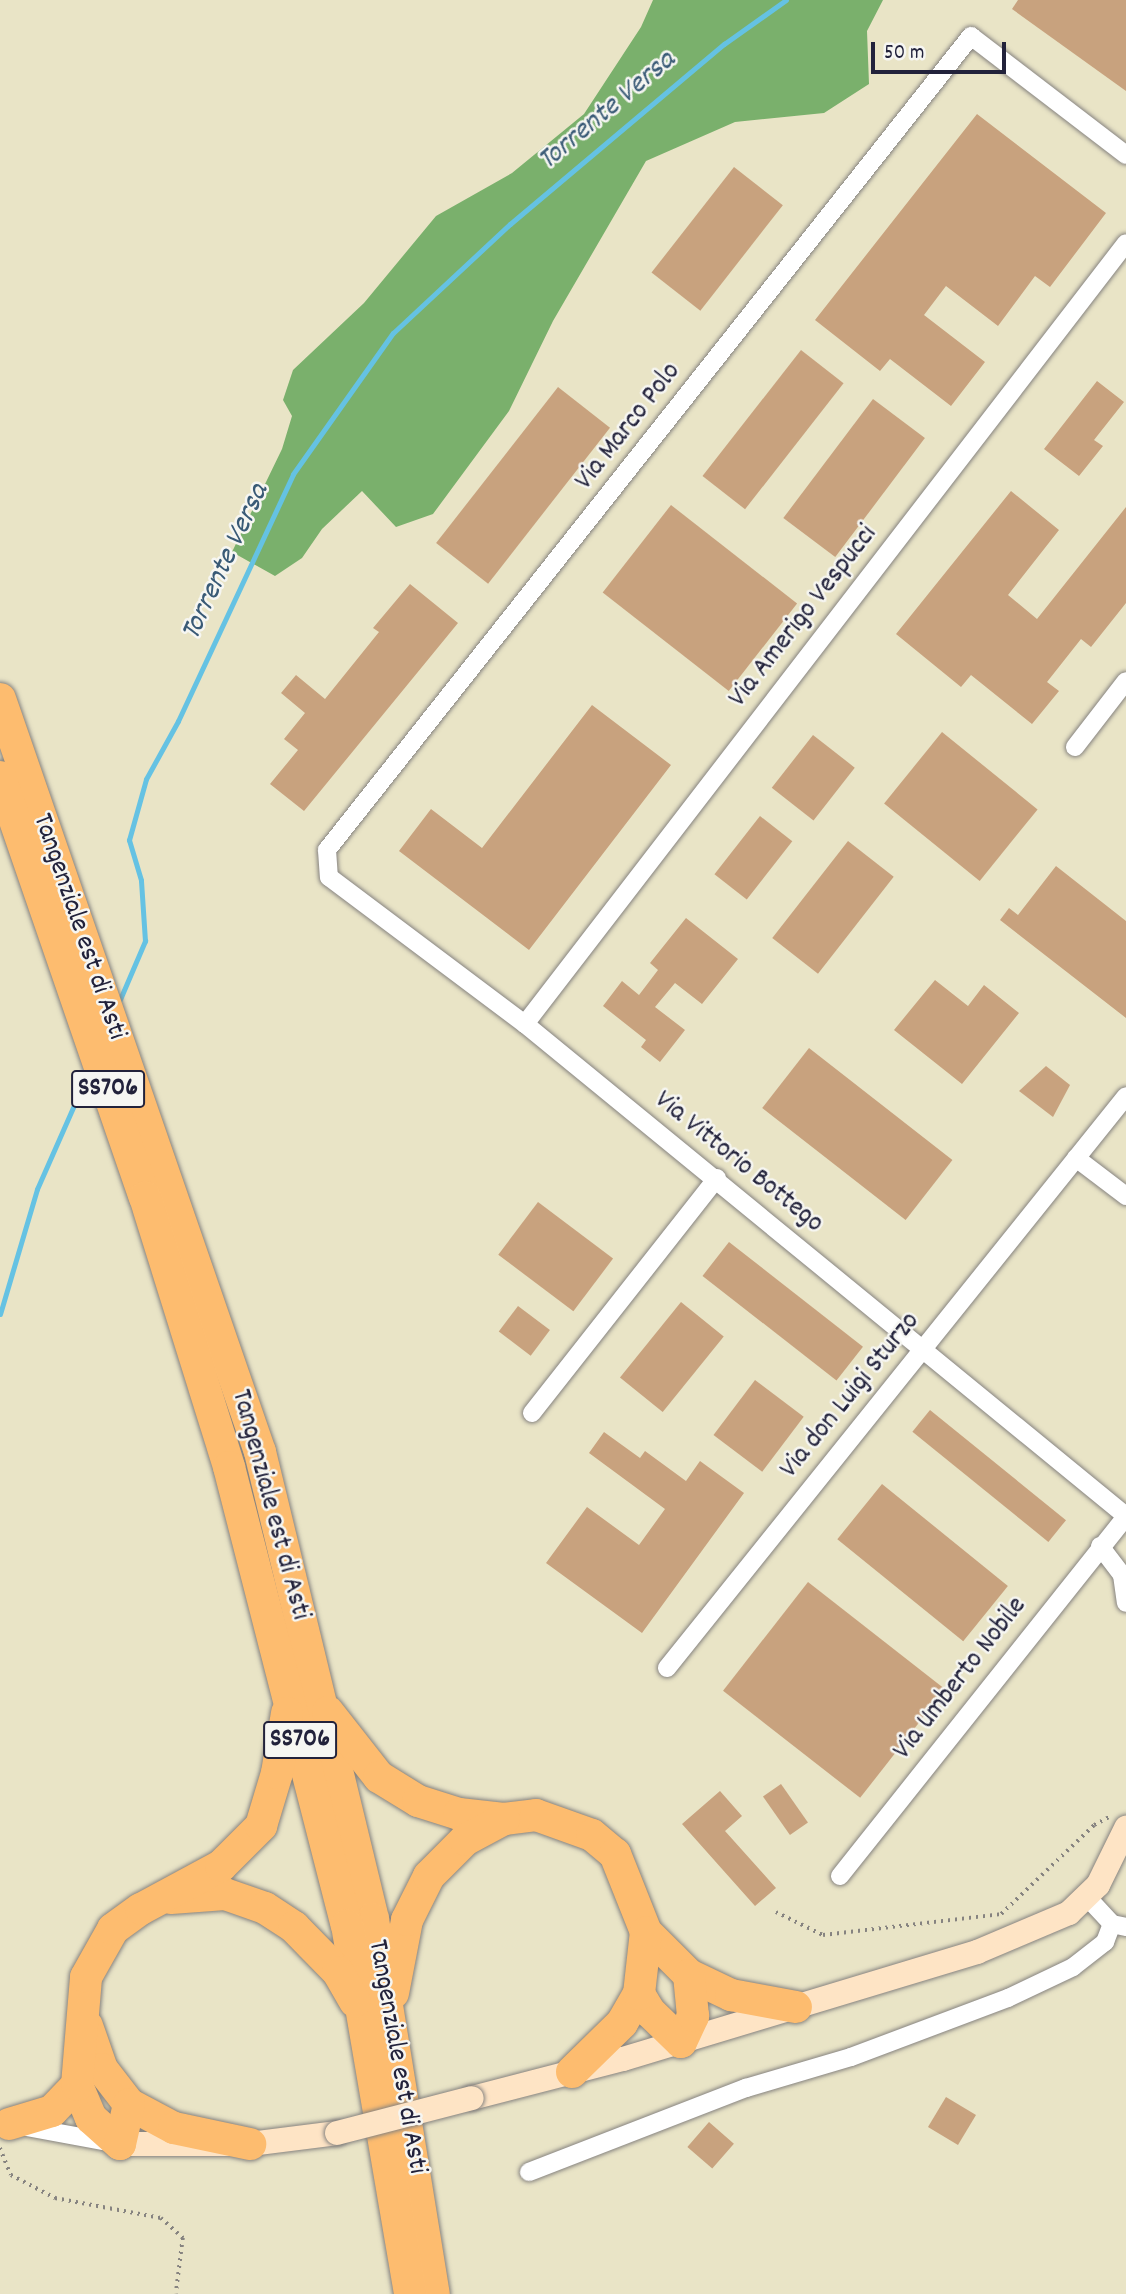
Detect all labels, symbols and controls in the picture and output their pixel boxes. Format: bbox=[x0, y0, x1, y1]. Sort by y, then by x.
scale bar bbox=[874, 28, 1009, 72]
text: 50 m bbox=[884, 39, 924, 69]
water label: Torrente Versa bbox=[532, 44, 684, 180]
street label: Via Marco Polo bbox=[569, 357, 689, 497]
water label: Torrente Versa bbox=[175, 479, 279, 647]
street label: Via Amerigo Vespucci bbox=[722, 519, 886, 715]
street label: Tangenziale est di Asti bbox=[24, 809, 132, 1045]
road number: SS706 bbox=[70, 1066, 146, 1112]
street label: Via Vittorio Bottego bbox=[647, 1085, 829, 1241]
street label: Via don Luigi Sturzo bbox=[774, 1306, 928, 1486]
street label: Tangenziale est di Asti bbox=[222, 1386, 316, 1624]
street label: Via Umberto Nobile bbox=[887, 1591, 1035, 1767]
road number: SS706 bbox=[262, 1718, 338, 1763]
street label: Tangenziale est di Asti bbox=[359, 1937, 433, 2177]

